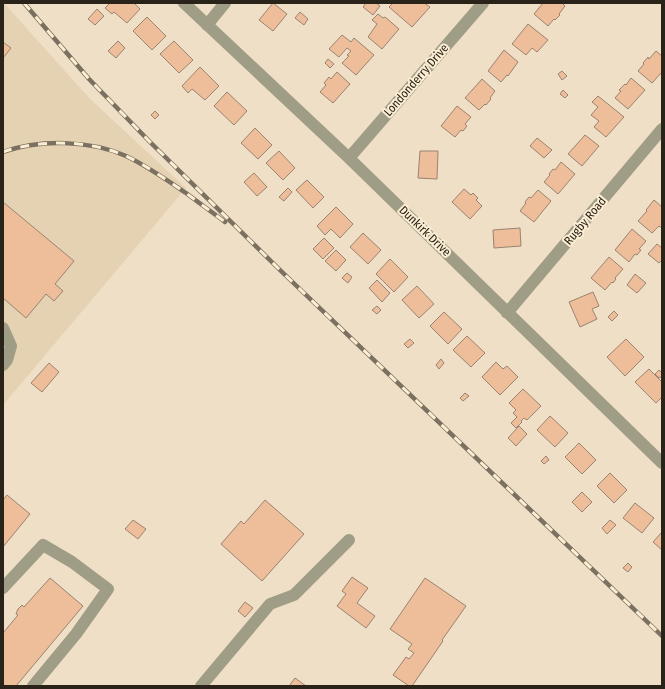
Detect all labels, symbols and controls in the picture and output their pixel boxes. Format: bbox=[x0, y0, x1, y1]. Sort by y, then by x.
street label: Londonderry Drive bbox=[381, 41, 451, 119]
street label: Rugby Road bbox=[561, 194, 609, 248]
street label: Dunkirk Drive bbox=[396, 203, 454, 259]

